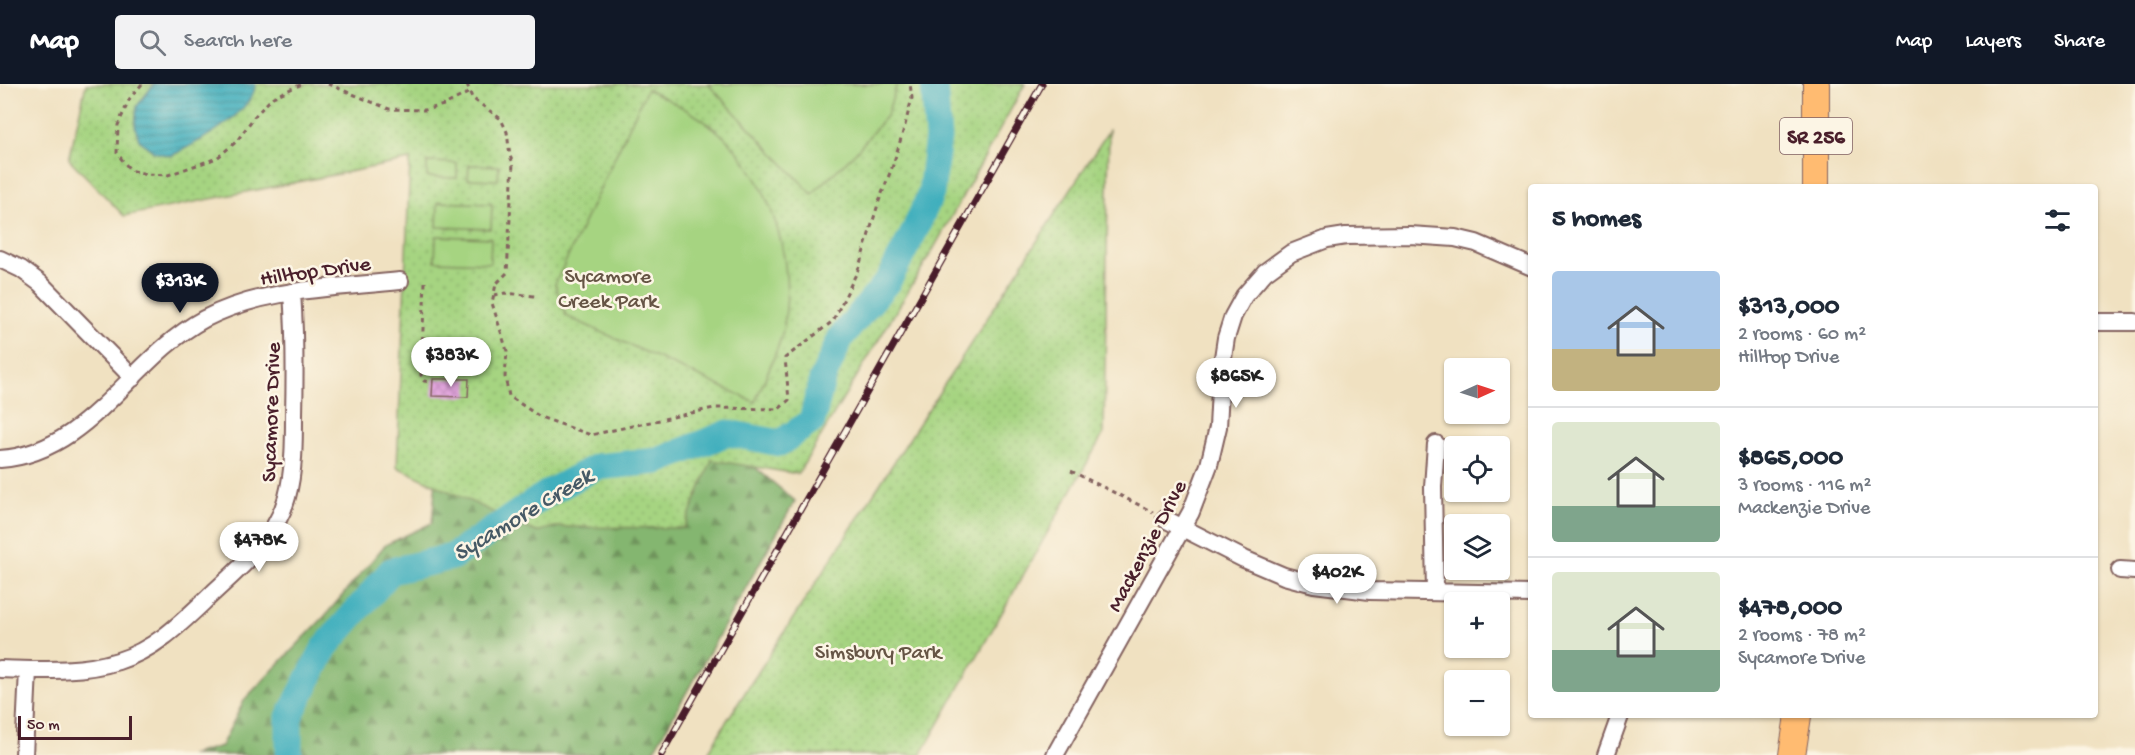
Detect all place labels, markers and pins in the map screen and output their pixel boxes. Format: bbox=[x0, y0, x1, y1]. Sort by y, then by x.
pin: $313K bbox=[138, 263, 222, 314]
pin: $383K bbox=[409, 337, 493, 388]
pin: $865K bbox=[1194, 358, 1278, 409]
pin: $478K bbox=[217, 522, 301, 573]
pin: $402K bbox=[1295, 554, 1379, 605]

